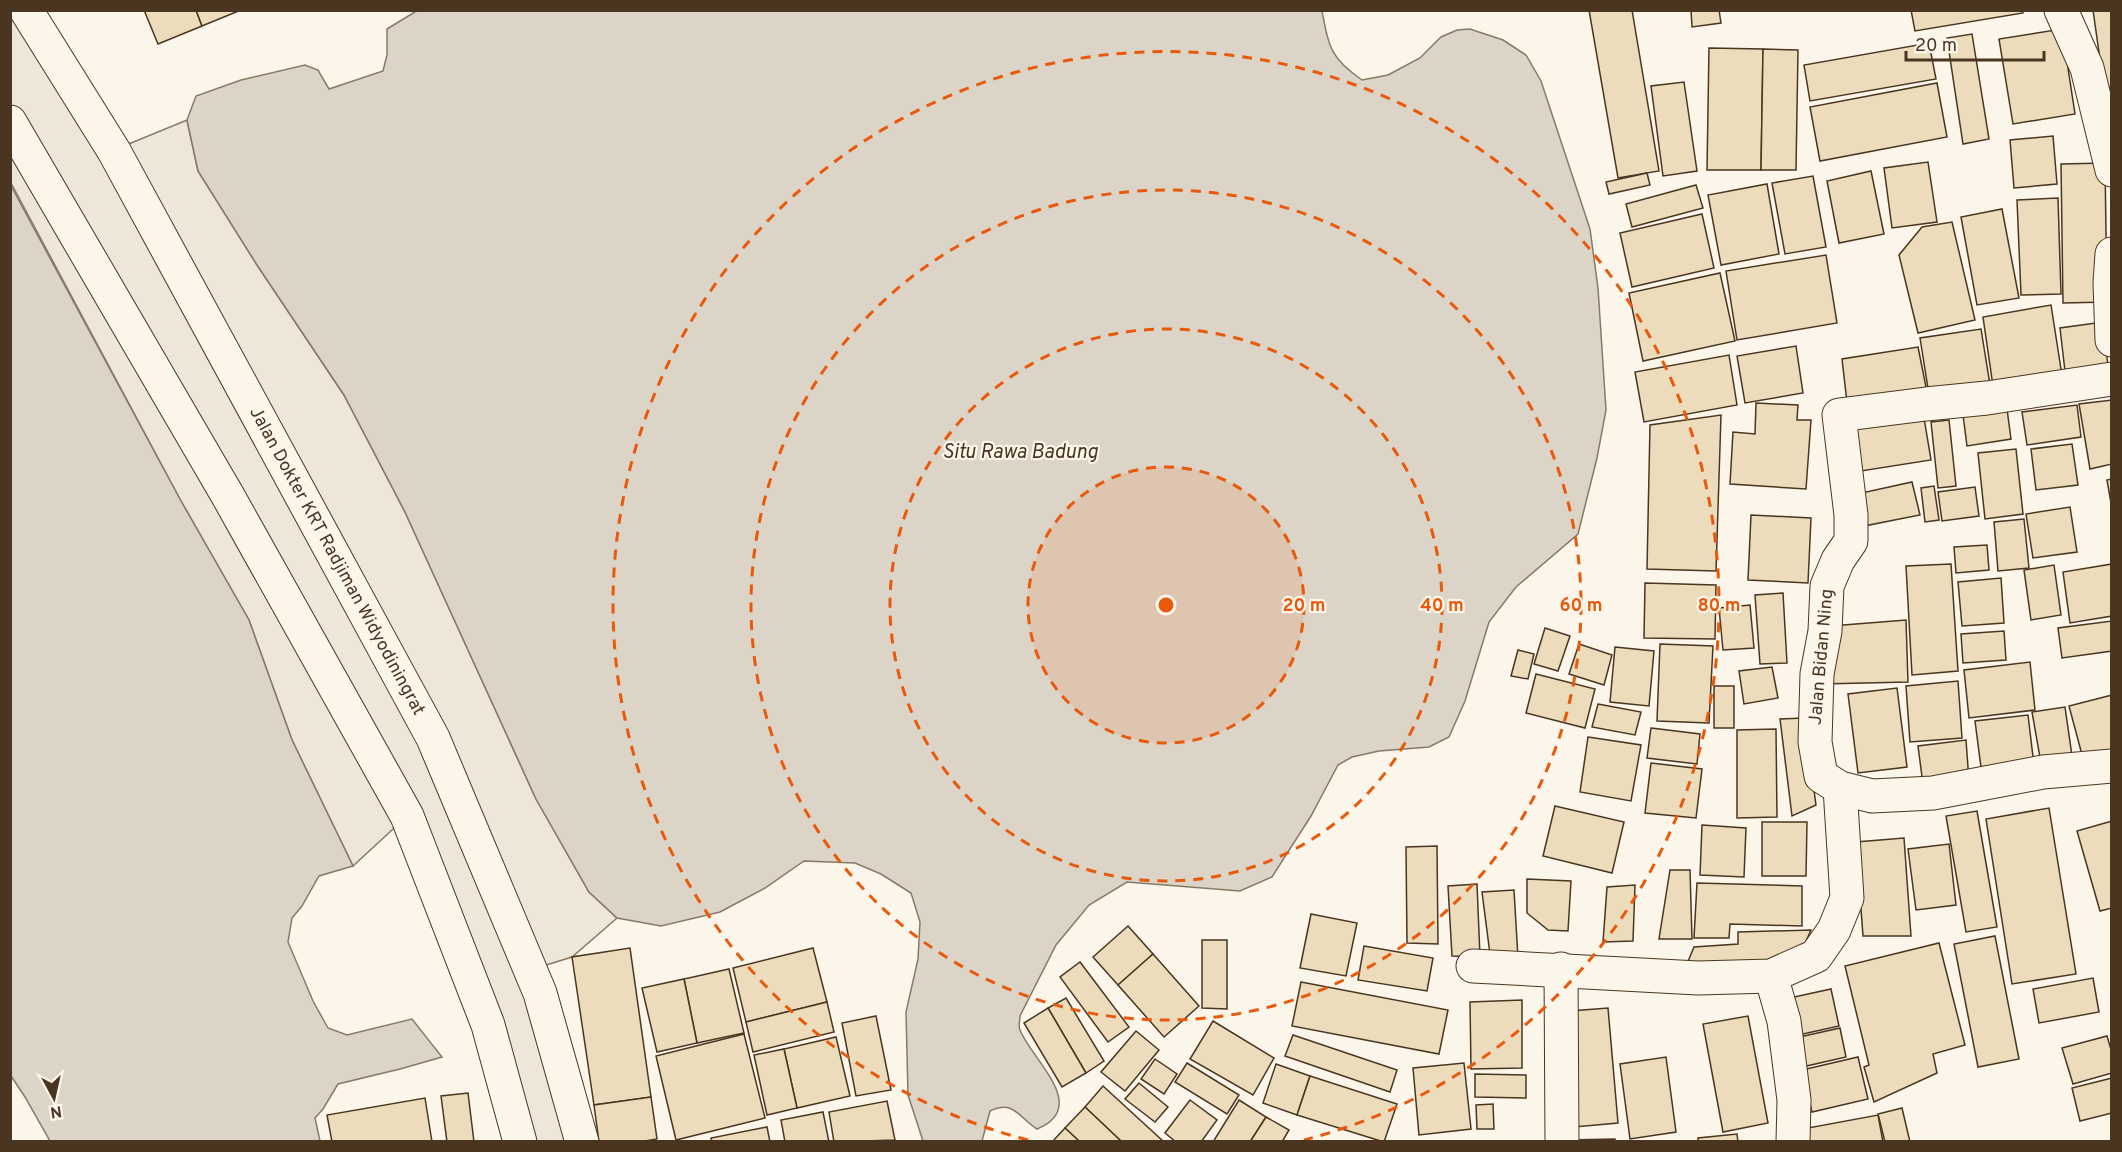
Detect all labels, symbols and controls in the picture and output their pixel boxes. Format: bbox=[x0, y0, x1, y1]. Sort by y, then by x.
scale bar bbox=[1906, 24, 2044, 62]
text: 20 m bbox=[1915, 35, 1957, 58]
street label: Jalan Dokter KRT Radjiman Widyodiningrat bbox=[244, 403, 430, 719]
water label: Situ Rawa Badung bbox=[942, 440, 1099, 466]
street label: Jalan Bidan Ning bbox=[1805, 588, 1839, 726]
centre of rings bbox=[1156, 595, 1176, 615]
text: 20 m bbox=[1282, 595, 1326, 618]
text: 40 m bbox=[1420, 595, 1464, 618]
text: 60 m bbox=[1559, 595, 1603, 618]
text: 80 m bbox=[1697, 595, 1741, 618]
north arrow bbox=[24, 1068, 84, 1128]
text: N bbox=[49, 1100, 63, 1122]

